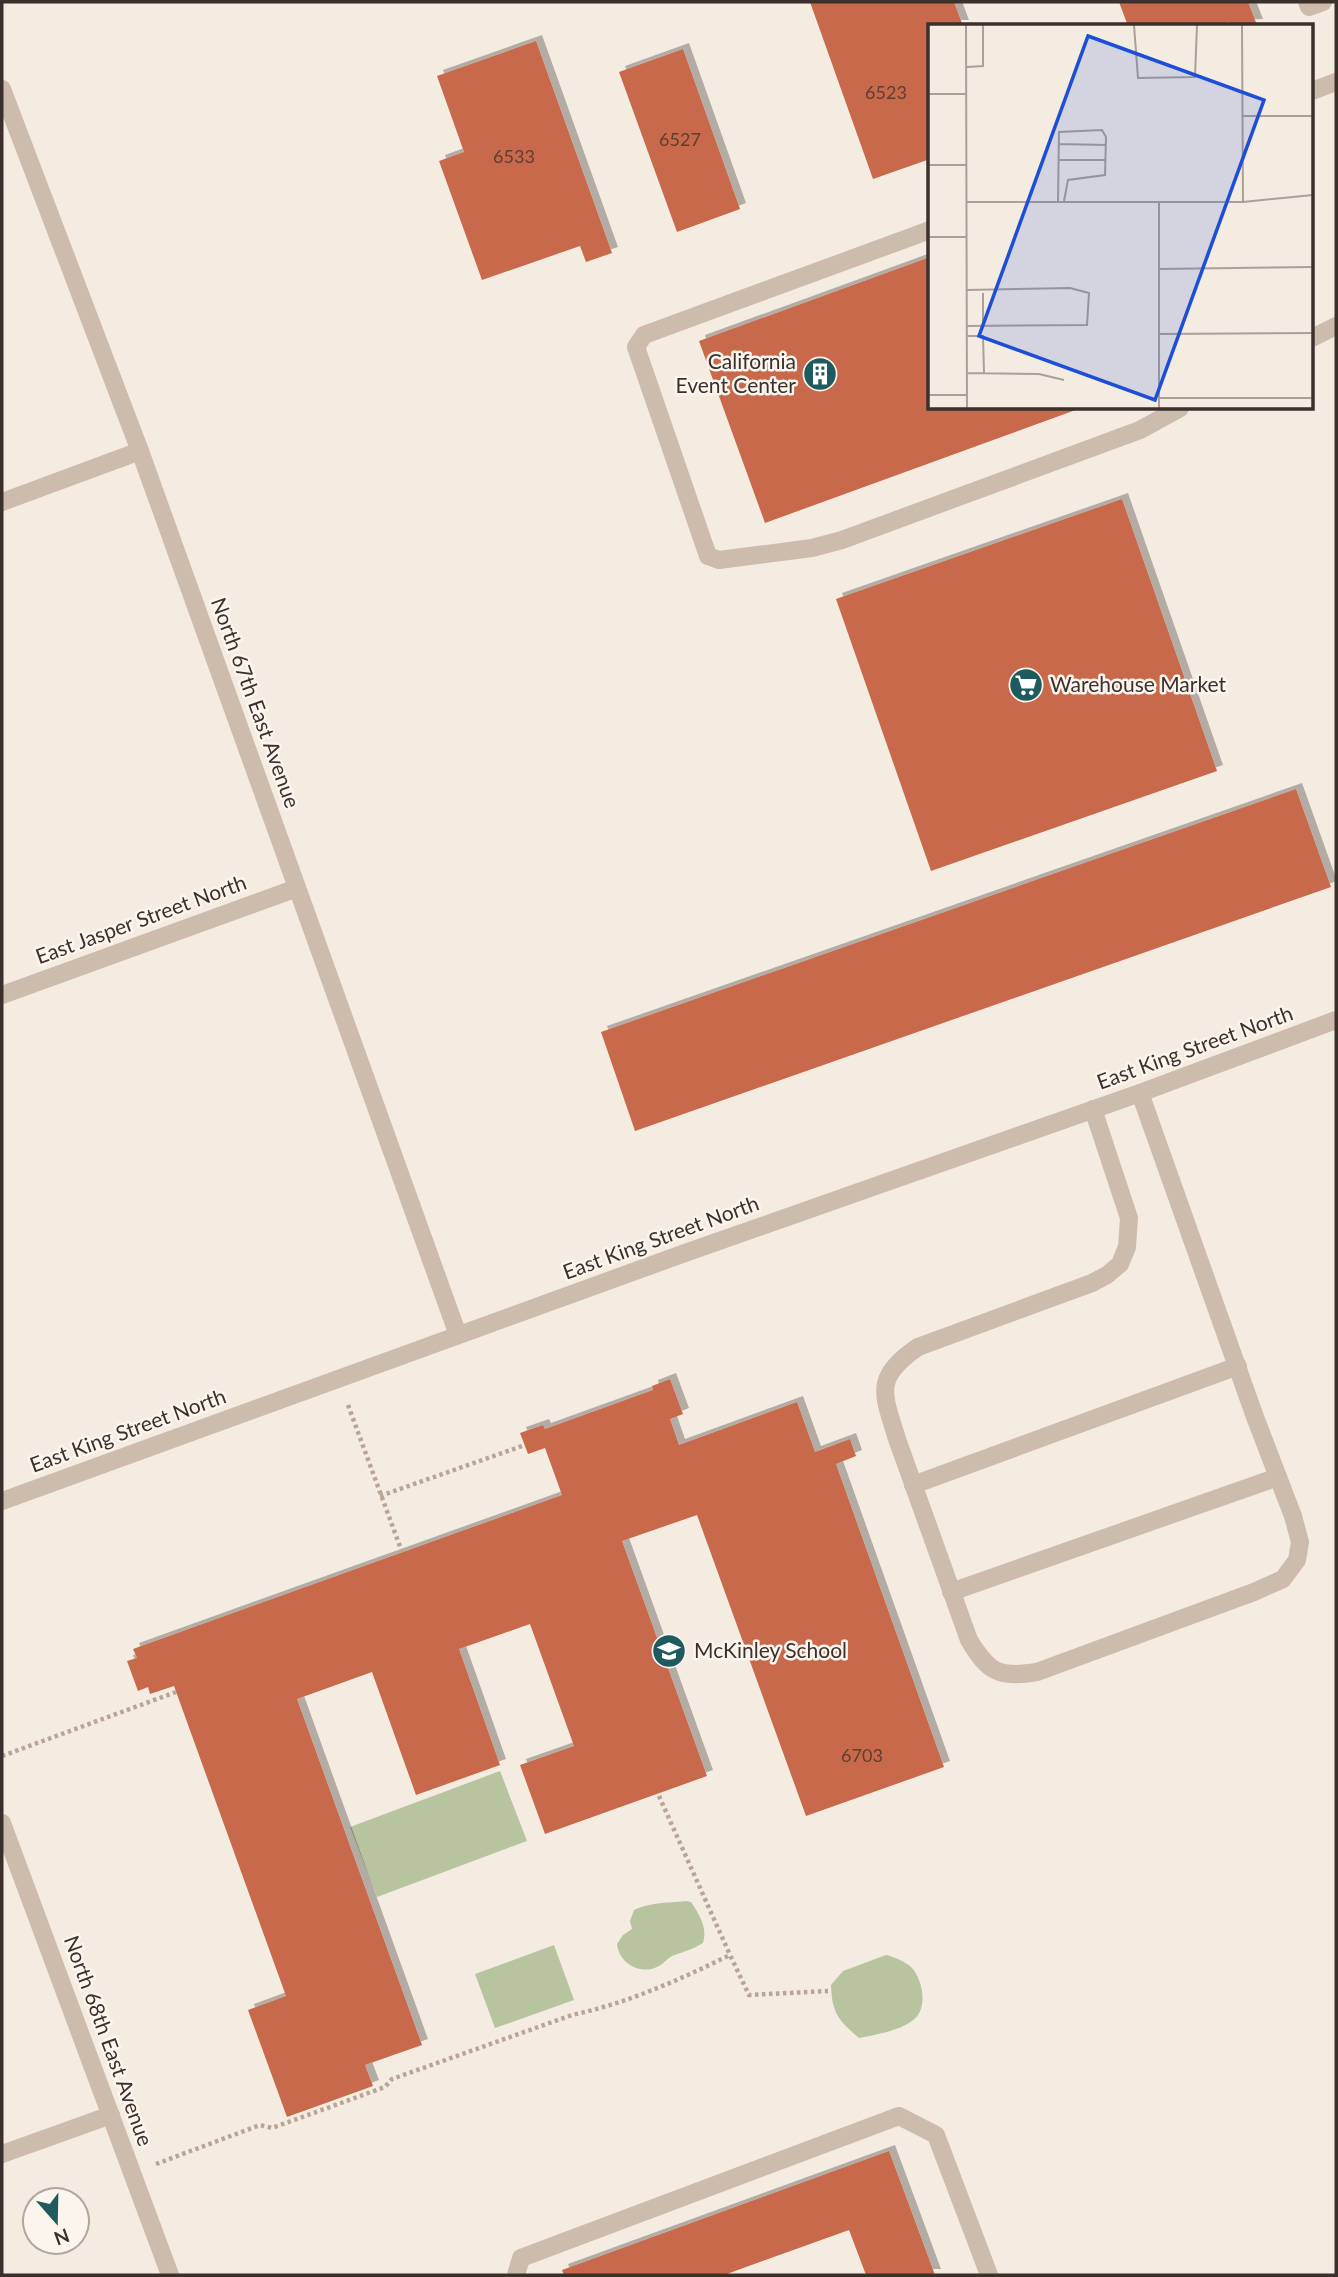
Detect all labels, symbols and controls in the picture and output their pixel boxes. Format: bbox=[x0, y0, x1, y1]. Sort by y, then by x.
inset map bbox=[928, 24, 1314, 410]
house number: 6523 bbox=[865, 81, 907, 103]
house number: 6527 bbox=[659, 128, 701, 150]
house number: 6533 bbox=[493, 145, 535, 167]
place label: California Event Center bbox=[676, 348, 796, 397]
building icon: California Event Center bbox=[801, 355, 839, 393]
street label: North 67th East Avenue bbox=[207, 594, 306, 811]
supermarket icon: Warehouse Market bbox=[1007, 666, 1045, 704]
place label: Warehouse Market bbox=[1050, 671, 1227, 696]
street label: East Jasper Street North bbox=[32, 869, 249, 968]
street label: East King Street North bbox=[1093, 1000, 1296, 1094]
street label: East King Street North bbox=[559, 1190, 762, 1284]
street label: East King Street North bbox=[26, 1383, 229, 1477]
school or university icon: McKinley School bbox=[650, 1632, 688, 1670]
place label: McKinley School bbox=[694, 1637, 847, 1662]
house number: 6703 bbox=[841, 1744, 883, 1766]
street label: North 68th East Avenue bbox=[60, 1932, 159, 2149]
north arrow bbox=[21, 2186, 91, 2256]
text: N bbox=[51, 2224, 73, 2251]

